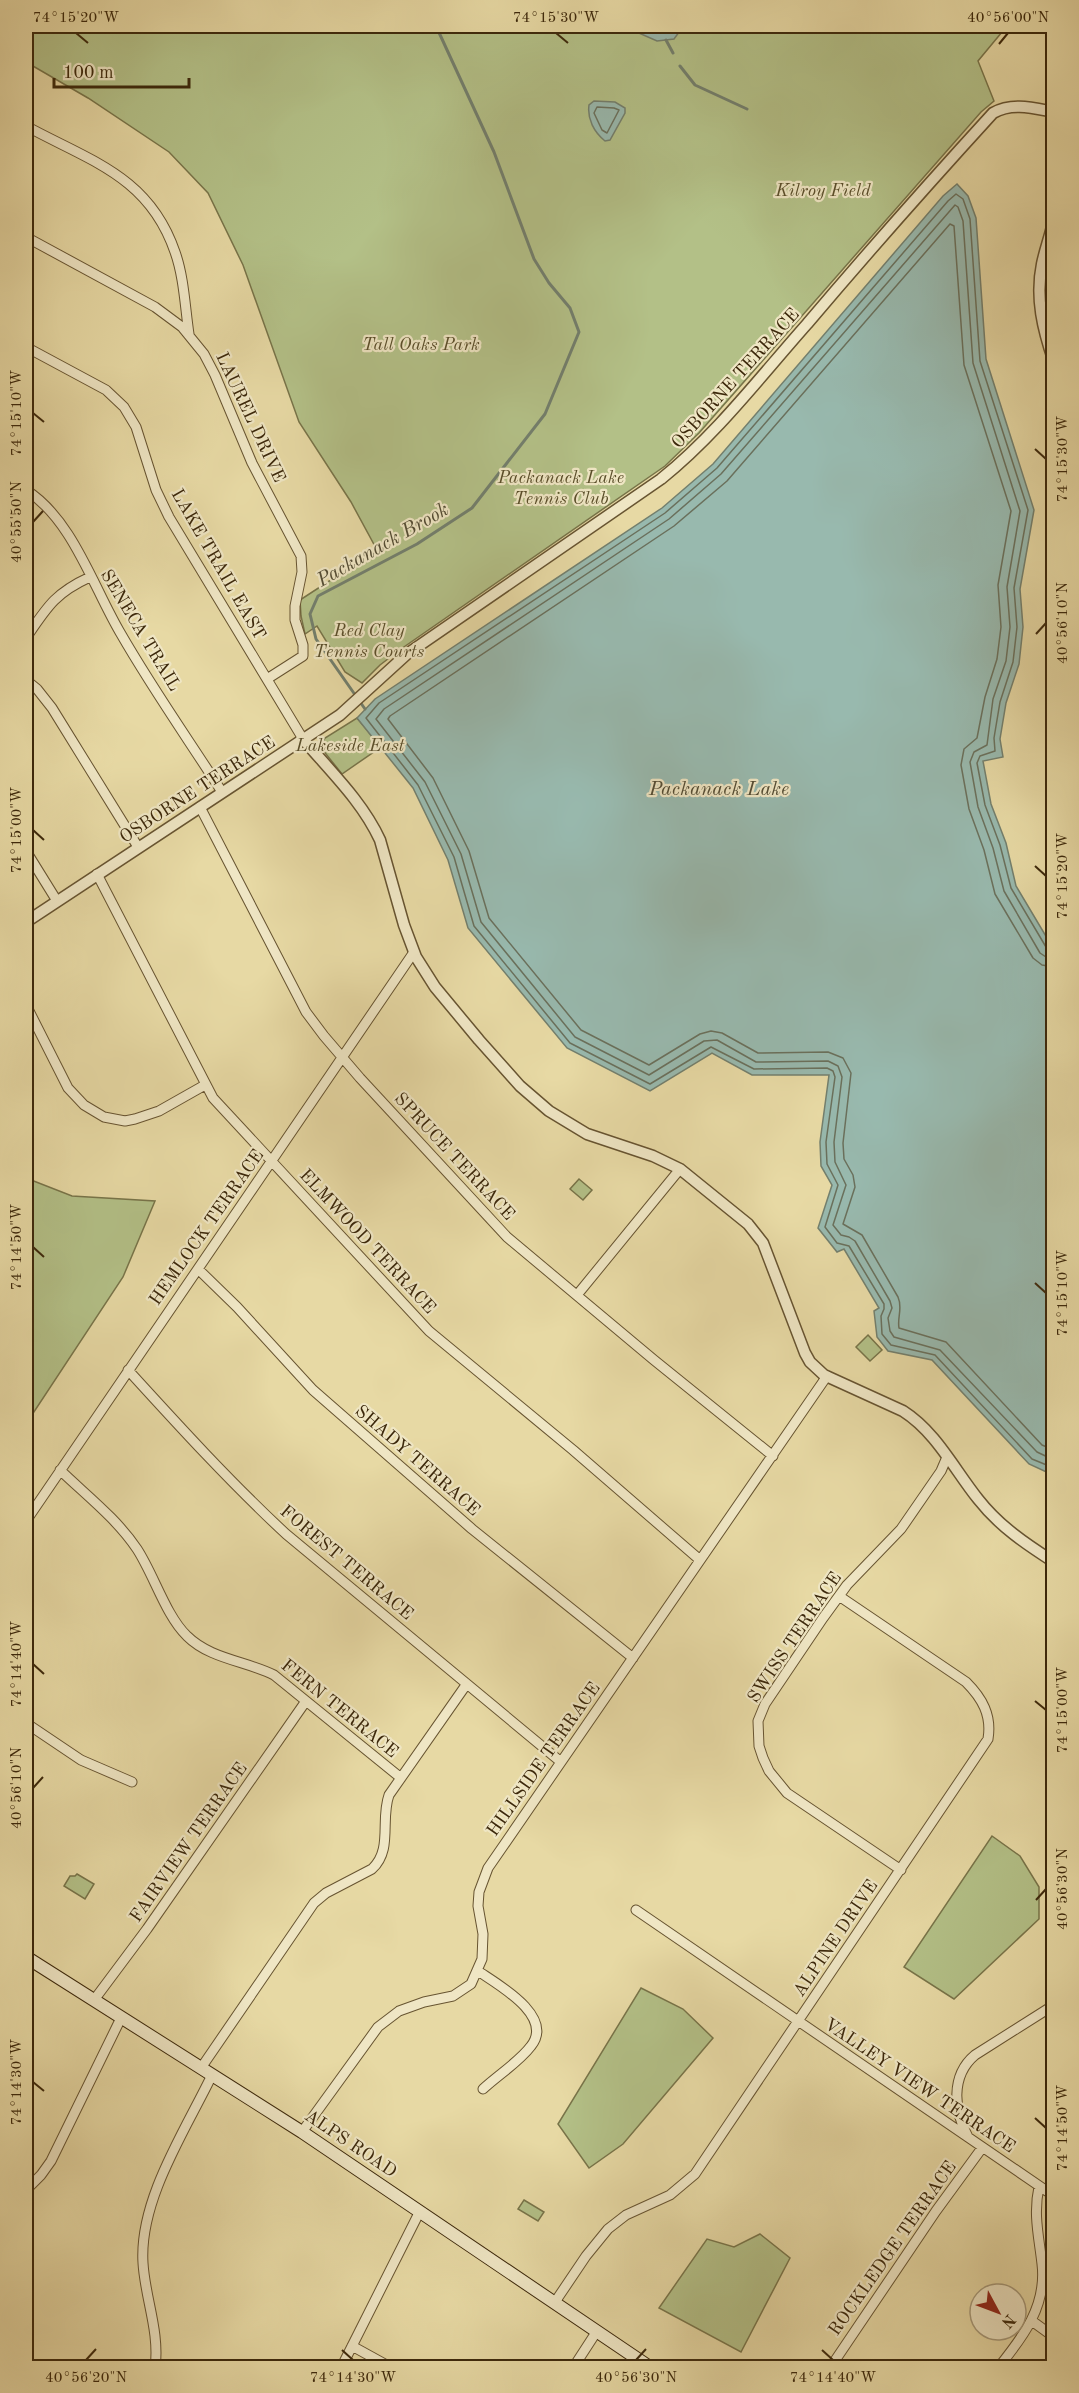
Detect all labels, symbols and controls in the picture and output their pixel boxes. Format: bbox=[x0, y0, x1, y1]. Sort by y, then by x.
text: 74°15'20"W bbox=[33, 11, 119, 26]
text: 74°15'30"W bbox=[513, 11, 599, 26]
text: 40°56'00"N bbox=[967, 11, 1049, 26]
scale bar bbox=[54, 51, 189, 89]
text: 100 m bbox=[63, 64, 114, 82]
park label: Kilroy Field bbox=[774, 182, 871, 200]
street label: OSBORNE TERRACE bbox=[668, 305, 803, 452]
park label: Tall Oaks Park bbox=[362, 336, 480, 354]
street label: LAUREL DRIVE bbox=[212, 350, 288, 485]
text: 74°15'10"W bbox=[10, 370, 25, 456]
text: 74°15'30"W bbox=[1056, 416, 1071, 502]
park label: Packanack Lake Tennis Club bbox=[497, 469, 624, 508]
text: 40°55'50"N bbox=[10, 481, 25, 563]
street label: LAKE TRAIL EAST bbox=[168, 486, 269, 643]
water label: Packanack Brook bbox=[313, 500, 453, 592]
street label: SENECA TRAIL bbox=[97, 567, 184, 694]
text: 40°56'10"N bbox=[1056, 582, 1071, 664]
park label: Red Clay Tennis Courts bbox=[314, 622, 425, 661]
street label: OSBORNE TERRACE bbox=[117, 733, 279, 847]
park label: Lakeside East bbox=[294, 737, 405, 755]
water label: Packanack Lake bbox=[648, 780, 789, 800]
text: 74°15'00"W bbox=[10, 787, 25, 873]
text: 74°15'20"W bbox=[1056, 833, 1071, 919]
street label: SPRUCE TERRACE bbox=[391, 1089, 518, 1224]
street label: HEMLOCK TERRACE bbox=[146, 1146, 267, 1309]
street label: ELMWOOD TERRACE bbox=[296, 1166, 439, 1317]
text: 74°14'50"W bbox=[10, 1204, 25, 1290]
text: 74°15'10"W bbox=[1056, 1250, 1071, 1336]
street label: SHADY TERRACE bbox=[351, 1402, 483, 1520]
street label: FOREST TERRACE bbox=[276, 1502, 416, 1624]
street label: SWISS TERRACE bbox=[745, 1569, 845, 1706]
text: 74°14'40"W bbox=[10, 1621, 25, 1707]
street label: FERN TERRACE bbox=[277, 1656, 401, 1761]
text: 74°15'00"W bbox=[1056, 1667, 1071, 1753]
street label: HILLSIDE TERRACE bbox=[484, 1679, 604, 1840]
text: 40°56'10"N bbox=[10, 1747, 25, 1829]
street label: FAIRVIEW TERRACE bbox=[127, 1759, 251, 1926]
text: 40°56'30"N bbox=[1056, 1848, 1071, 1930]
street label: ALPINE DRIVE bbox=[790, 1877, 882, 2000]
street label: VALLEY VIEW TERRACE bbox=[821, 2015, 1018, 2156]
text: 74°14'30"W bbox=[10, 2039, 25, 2125]
text: 74°14'50"W bbox=[1056, 2085, 1071, 2171]
street label: ALPS ROAD bbox=[301, 2107, 400, 2181]
street label: ROCKLEDGE TERRACE bbox=[826, 2158, 960, 2339]
north arrow bbox=[968, 2282, 1028, 2342]
text: N bbox=[997, 2311, 1018, 2331]
text: 40°56'20"N bbox=[45, 2371, 127, 2386]
text: 74°14'30"W bbox=[310, 2371, 396, 2386]
text: 40°56'30"N bbox=[595, 2371, 677, 2386]
text: 74°14'40"W bbox=[790, 2371, 876, 2386]

